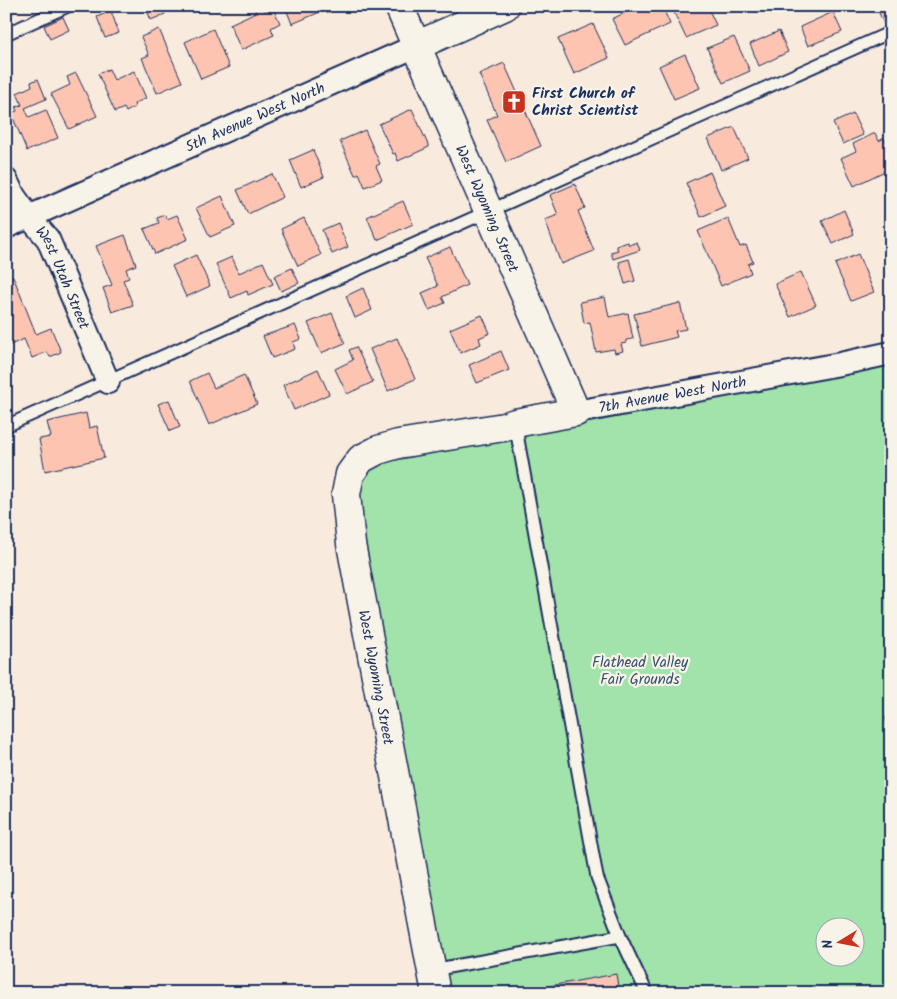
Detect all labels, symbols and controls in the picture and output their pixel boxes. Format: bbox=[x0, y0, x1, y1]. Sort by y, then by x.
street label: 5th Avenue West North bbox=[181, 77, 329, 159]
place label: First Church of Christ Scientist bbox=[532, 82, 638, 123]
church icon: First Church of Christ Scientist bbox=[501, 89, 527, 115]
street label: West Wyoming Street bbox=[448, 141, 525, 277]
street label: West Utah Street bbox=[29, 221, 96, 333]
street label: 7th Avenue West North bbox=[597, 370, 748, 421]
street label: West Wyoming Street bbox=[351, 608, 400, 747]
park label: Flathead Valley Fair Grounds bbox=[592, 651, 689, 692]
north arrow bbox=[814, 916, 864, 966]
text: N bbox=[817, 938, 840, 950]

